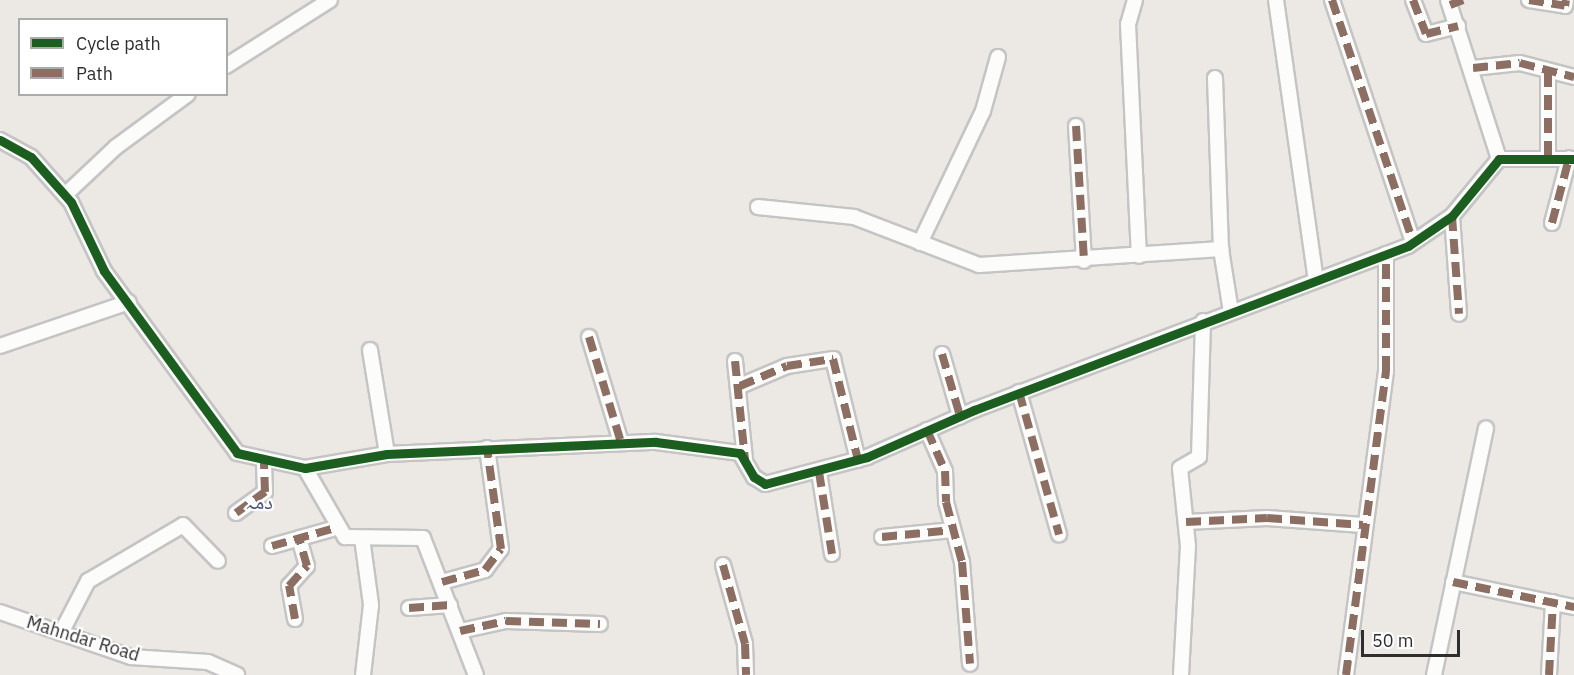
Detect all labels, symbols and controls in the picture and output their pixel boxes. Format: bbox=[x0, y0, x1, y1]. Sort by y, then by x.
legend bbox=[18, 18, 228, 96]
text: Cycle path bbox=[76, 32, 161, 55]
text: Path bbox=[76, 62, 113, 85]
district label: دمہ bbox=[245, 488, 273, 514]
street label: Mahndar Road bbox=[24, 612, 142, 666]
scale bar bbox=[1364, 618, 1463, 656]
text: 50 m bbox=[1372, 629, 1414, 652]

